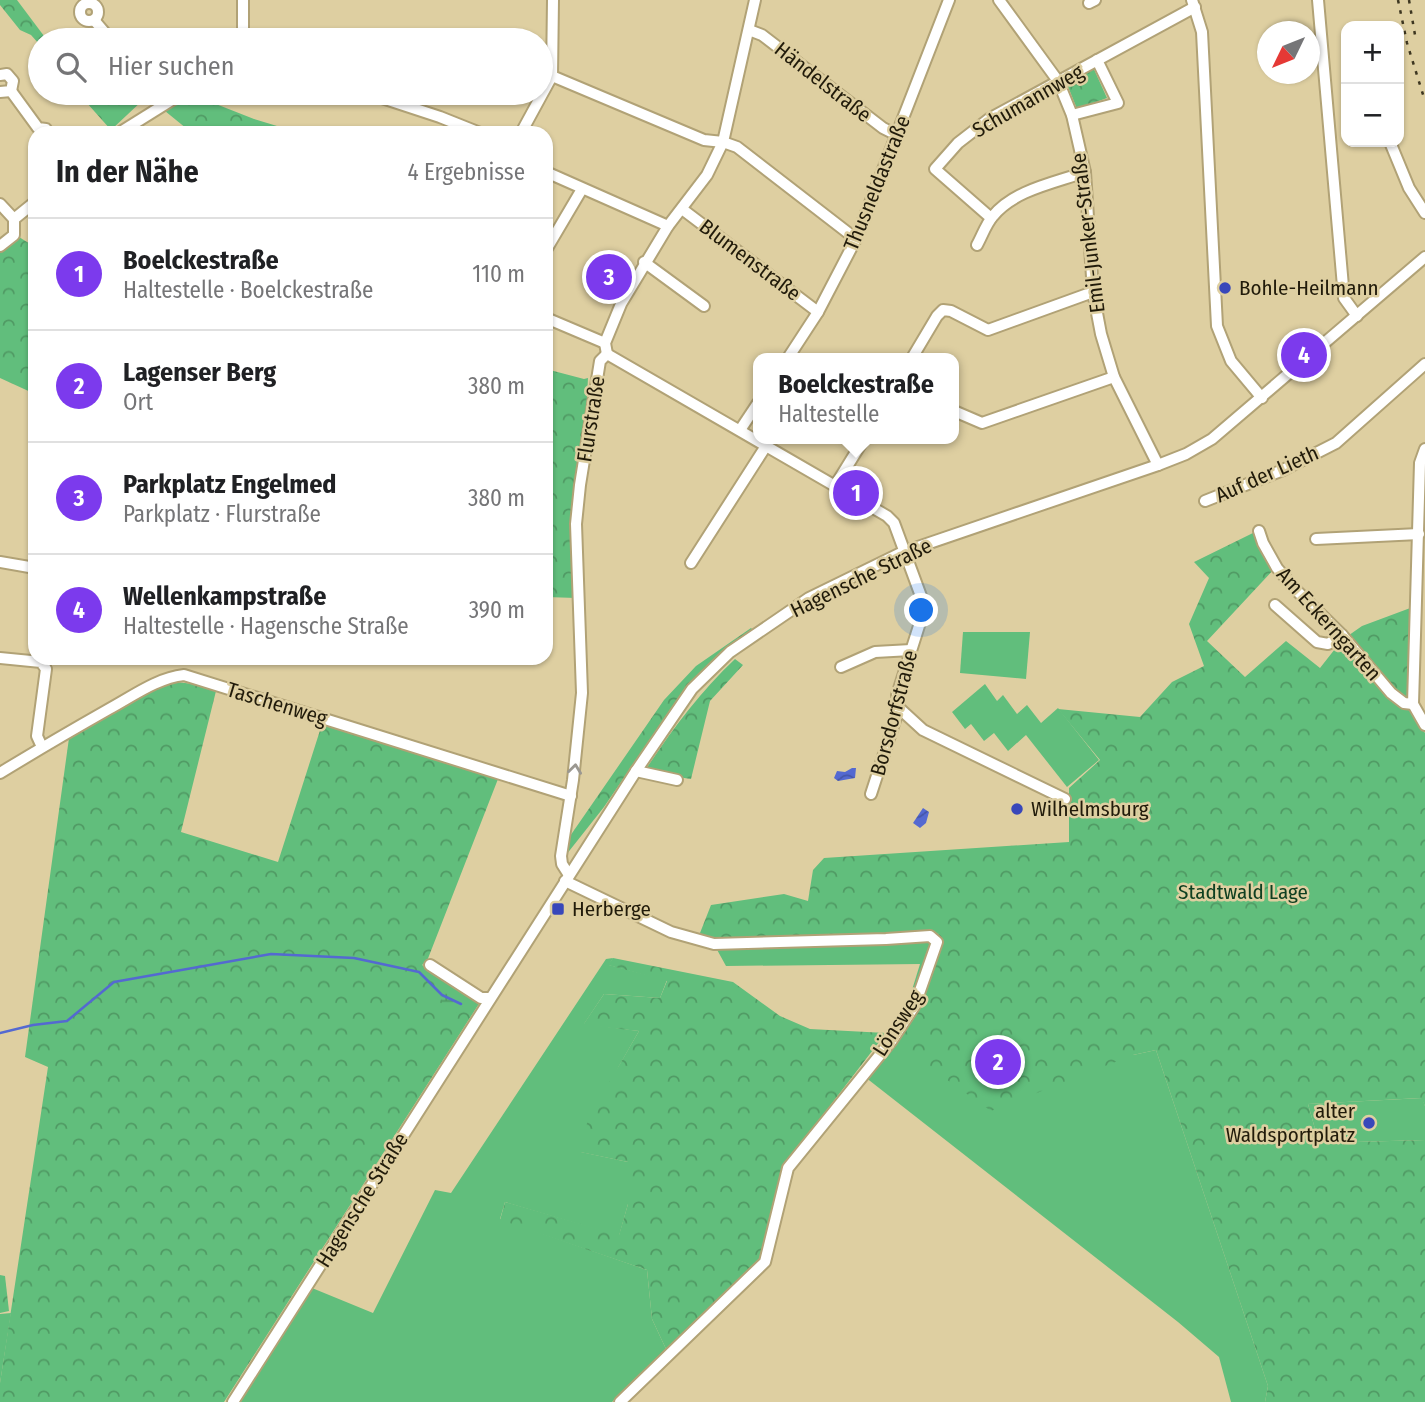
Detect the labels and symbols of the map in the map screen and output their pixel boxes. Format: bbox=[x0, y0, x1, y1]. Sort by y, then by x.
north arrow bbox=[1257, 21, 1320, 84]
street label: Händelstraße bbox=[769, 36, 877, 128]
street label: Schumannweg bbox=[968, 59, 1088, 143]
street label: Thusneldastraße bbox=[838, 112, 916, 254]
street label: Emil-Junker-Straße bbox=[1065, 151, 1111, 315]
street label: Blumenstraße bbox=[694, 214, 806, 306]
pin: 3 bbox=[586, 251, 632, 303]
place label: Bohle-Heilmann bbox=[1239, 275, 1379, 301]
marker: Bohle-Heilmann bbox=[1217, 280, 1233, 296]
pin: 4 bbox=[1281, 329, 1327, 381]
street label: Flurstraße bbox=[571, 374, 611, 464]
street label: Auf der Lieth bbox=[1211, 440, 1323, 508]
pin: 1 bbox=[833, 467, 879, 519]
street label: Hagensche Straße bbox=[786, 533, 936, 623]
street label: Am Eckerngarten bbox=[1271, 562, 1387, 686]
your location bbox=[904, 593, 938, 627]
street label: Borsdorfstraße bbox=[865, 647, 923, 779]
street label: Taschenweg bbox=[224, 676, 330, 732]
one-way arrow bbox=[567, 763, 582, 775]
place label: Wilhelmsburg bbox=[1031, 796, 1149, 822]
marker: Wilhelmsburg bbox=[1009, 801, 1025, 817]
park label: Stadtwald Lage bbox=[1178, 879, 1308, 905]
place label: Herberge bbox=[572, 896, 651, 922]
marker: Herberge bbox=[550, 901, 566, 917]
street label: Lönsweg bbox=[867, 985, 929, 1061]
pin: 2 bbox=[975, 1036, 1021, 1088]
place label: alter Waldsportplatz bbox=[1226, 1098, 1356, 1148]
marker: alter Waldsportplatz bbox=[1361, 1115, 1377, 1131]
street label: Hagensche Straße bbox=[310, 1128, 414, 1272]

